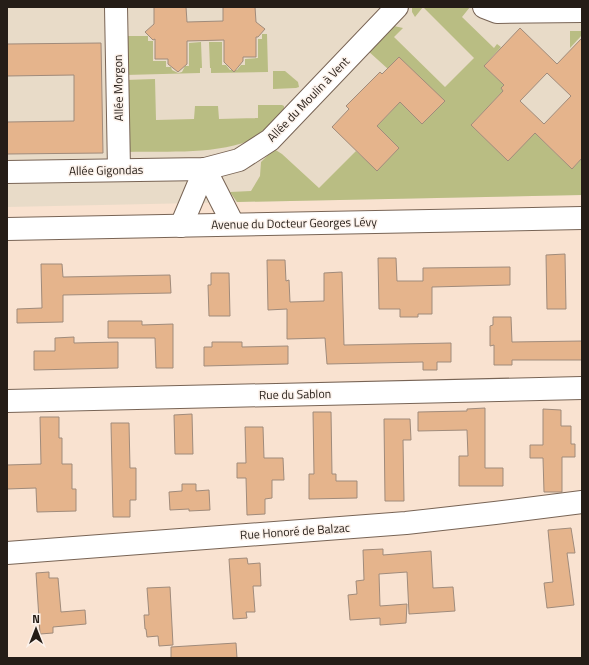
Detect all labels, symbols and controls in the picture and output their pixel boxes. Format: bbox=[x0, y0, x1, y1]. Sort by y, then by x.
street label: Allée du Moulin à Vent bbox=[262, 52, 354, 146]
street label: Allée Morgon bbox=[108, 54, 128, 122]
street label: Allée Gigondas bbox=[69, 160, 144, 180]
street label: Avenue du Docteur Georges Lévy bbox=[211, 212, 377, 234]
street label: Rue du Sablon bbox=[259, 384, 331, 404]
street label: Rue Honoré de Balzac bbox=[239, 518, 351, 544]
north arrow bbox=[16, 609, 56, 649]
text: N bbox=[32, 611, 40, 627]

